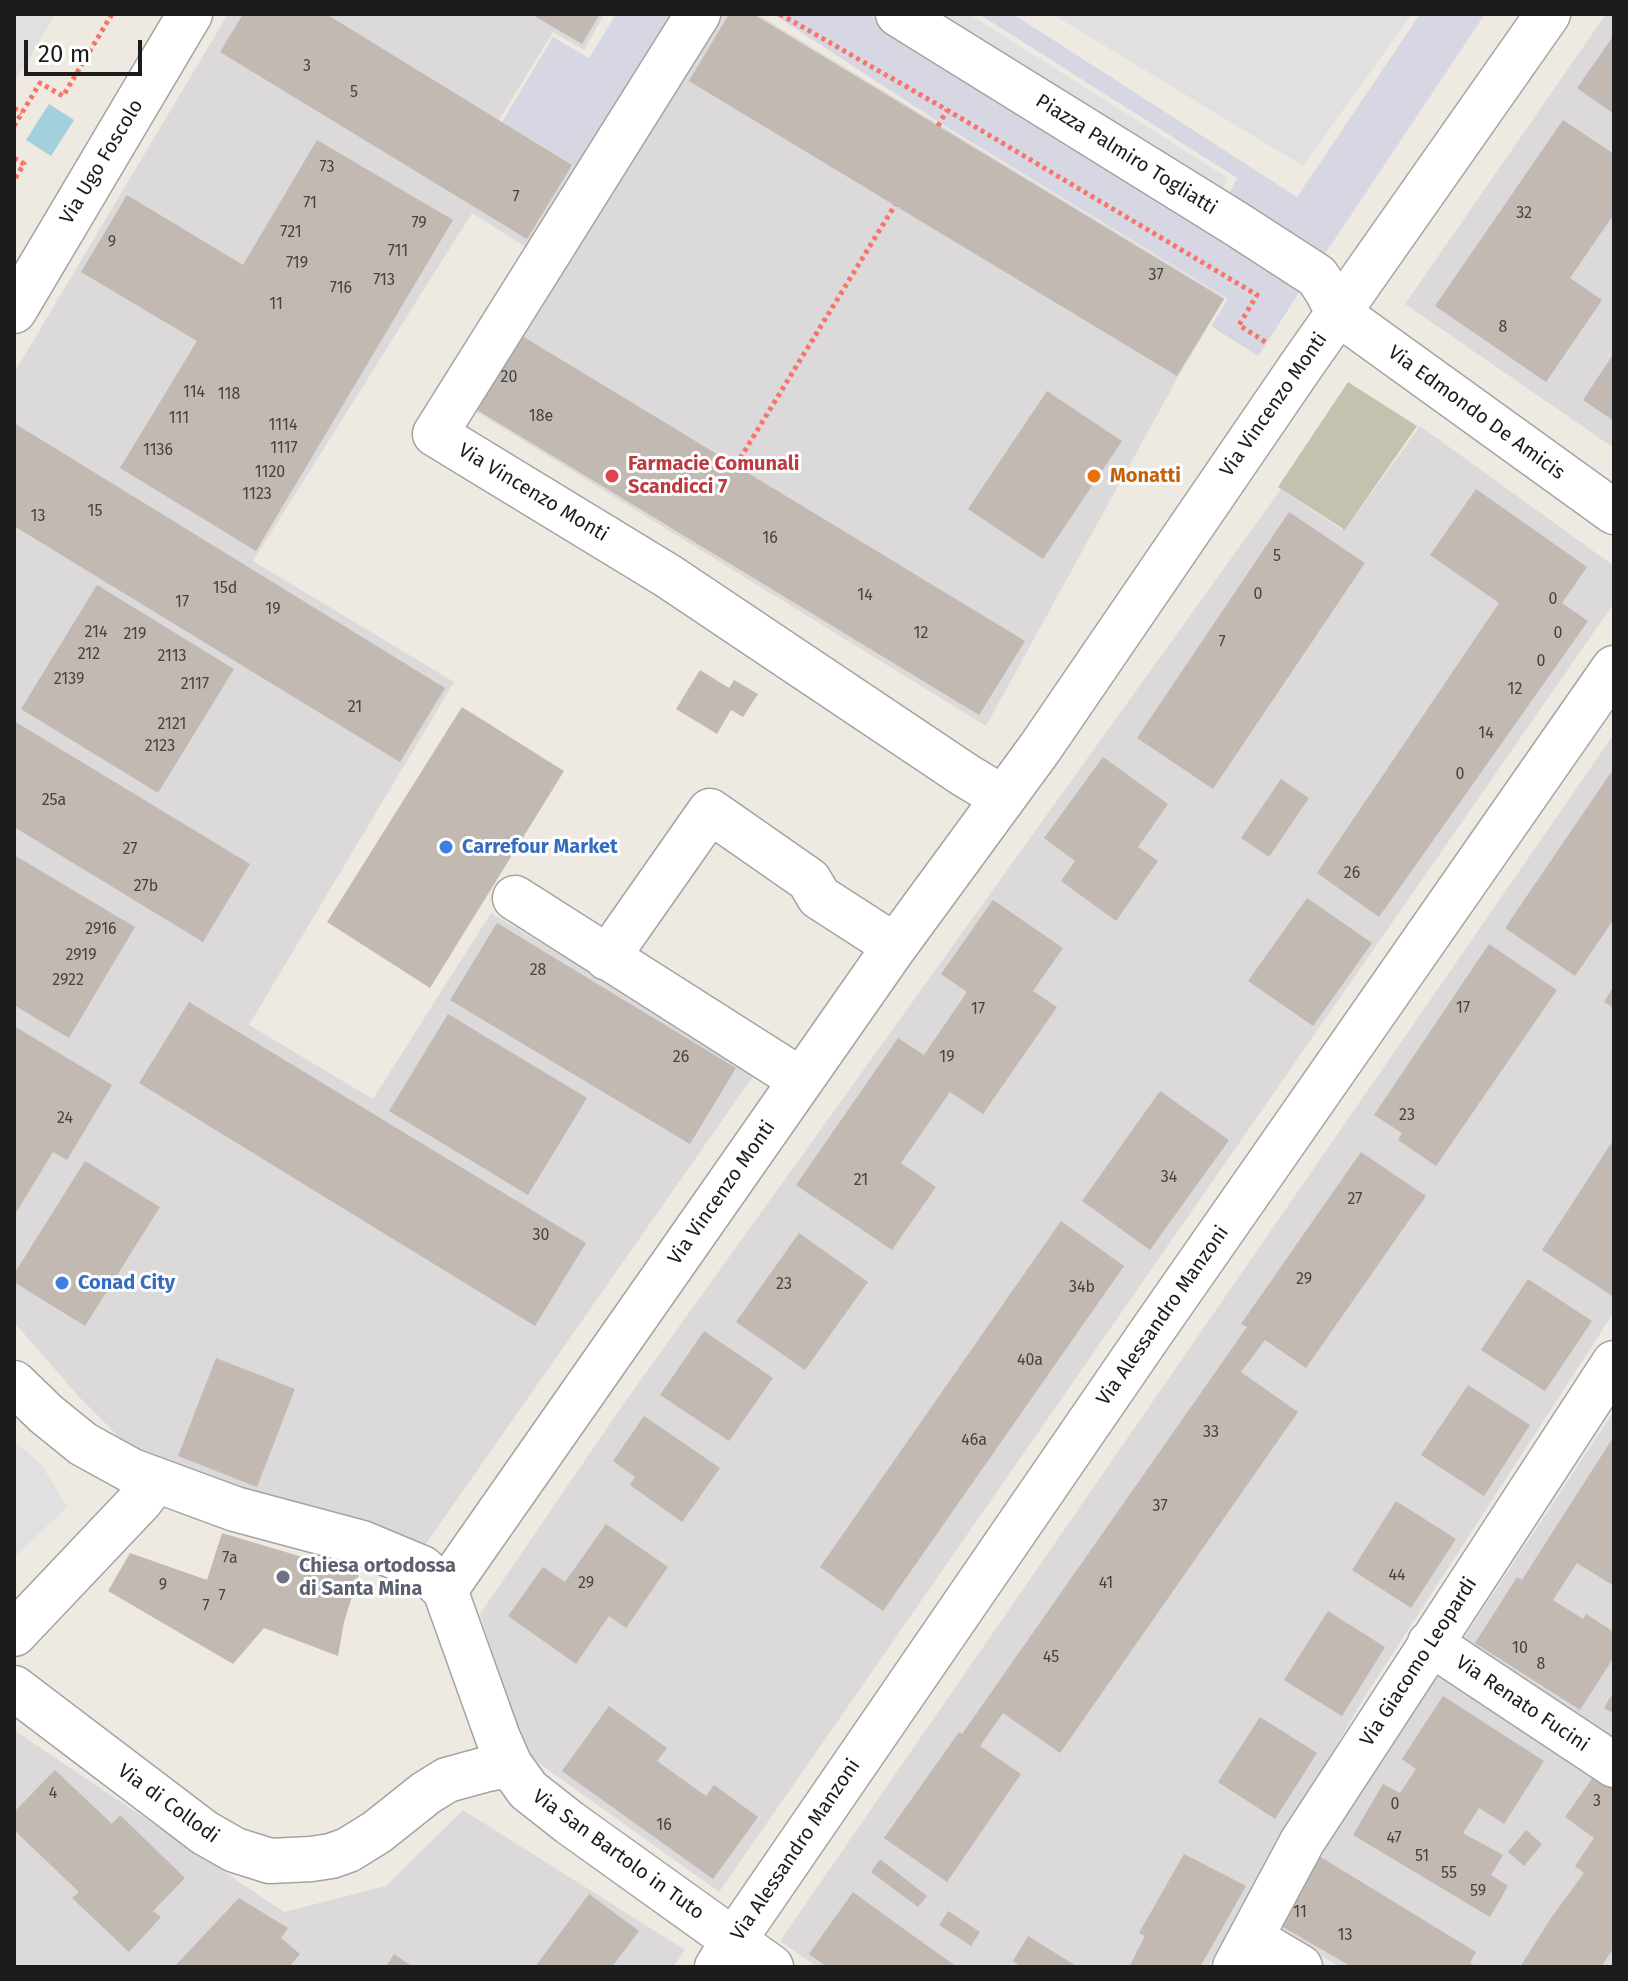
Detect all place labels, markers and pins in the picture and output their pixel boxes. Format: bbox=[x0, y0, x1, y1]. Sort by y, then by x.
place label: Farmacie Comunali Scandicci 7 bbox=[628, 452, 799, 499]
place label: Monatti bbox=[1110, 464, 1181, 488]
marker: Farmacie Comunali Scandicci 7 bbox=[603, 467, 621, 485]
marker: Monatti bbox=[1085, 467, 1103, 485]
place label: Carrefour Market bbox=[462, 835, 618, 859]
marker: Carrefour Market bbox=[437, 838, 455, 856]
place label: Conad City bbox=[78, 1271, 175, 1295]
marker: Conad City bbox=[53, 1274, 71, 1292]
place label: Chiesa ortodossa di Santa Mina bbox=[299, 1554, 456, 1601]
marker: Chiesa ortodossa di Santa Mina bbox=[274, 1568, 292, 1586]

